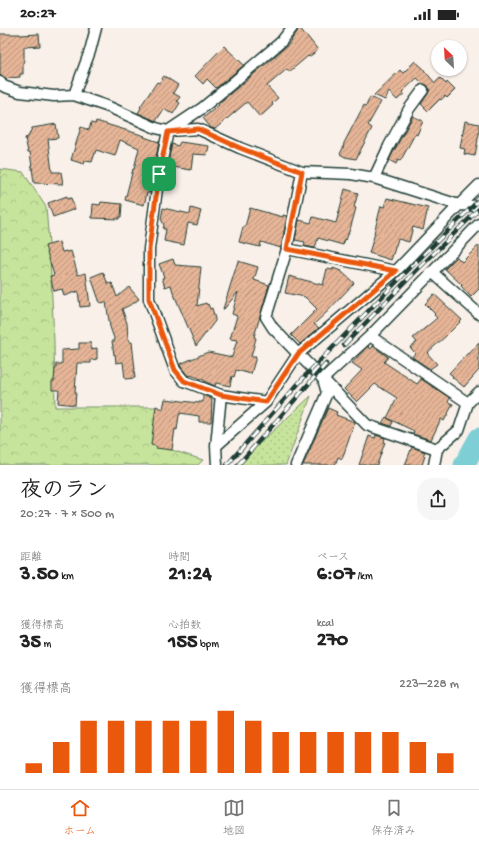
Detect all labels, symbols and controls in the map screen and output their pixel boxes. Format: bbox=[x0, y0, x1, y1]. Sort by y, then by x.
text: 20:27 bbox=[20, 5, 56, 23]
north arrow bbox=[431, 40, 467, 76]
map controls bbox=[431, 40, 467, 76]
pin bbox=[142, 157, 176, 191]
icon: arrive bbox=[148, 163, 170, 185]
button: share bbox=[417, 478, 459, 520]
text: 夜のラン bbox=[20, 479, 108, 505]
text: 20:27 · 7 × 500 m bbox=[20, 507, 114, 522]
text: 距離 bbox=[20, 552, 42, 564]
text: 時間 bbox=[168, 552, 190, 564]
text: ペース bbox=[317, 552, 349, 564]
text: 3.50 bbox=[20, 564, 59, 587]
text: 21:24 bbox=[168, 564, 212, 587]
text: 6:07 bbox=[317, 564, 355, 587]
text: km bbox=[59, 571, 74, 583]
text: /km bbox=[355, 571, 373, 583]
text: kcal bbox=[317, 618, 334, 630]
text: 獲得標高 bbox=[20, 620, 64, 632]
text: 心拍数 bbox=[168, 620, 201, 632]
text: 270 bbox=[317, 630, 348, 653]
text: 35 bbox=[20, 632, 41, 655]
text: 155 bbox=[168, 632, 197, 655]
text: m bbox=[41, 639, 51, 651]
text: bpm bbox=[197, 639, 219, 651]
text: 223–228 m bbox=[399, 677, 459, 692]
text: 獲得標高 bbox=[20, 682, 72, 697]
tab: ホーム bbox=[63, 797, 96, 838]
tab: 地図 bbox=[223, 797, 245, 838]
tab: 保存済み bbox=[372, 797, 416, 838]

